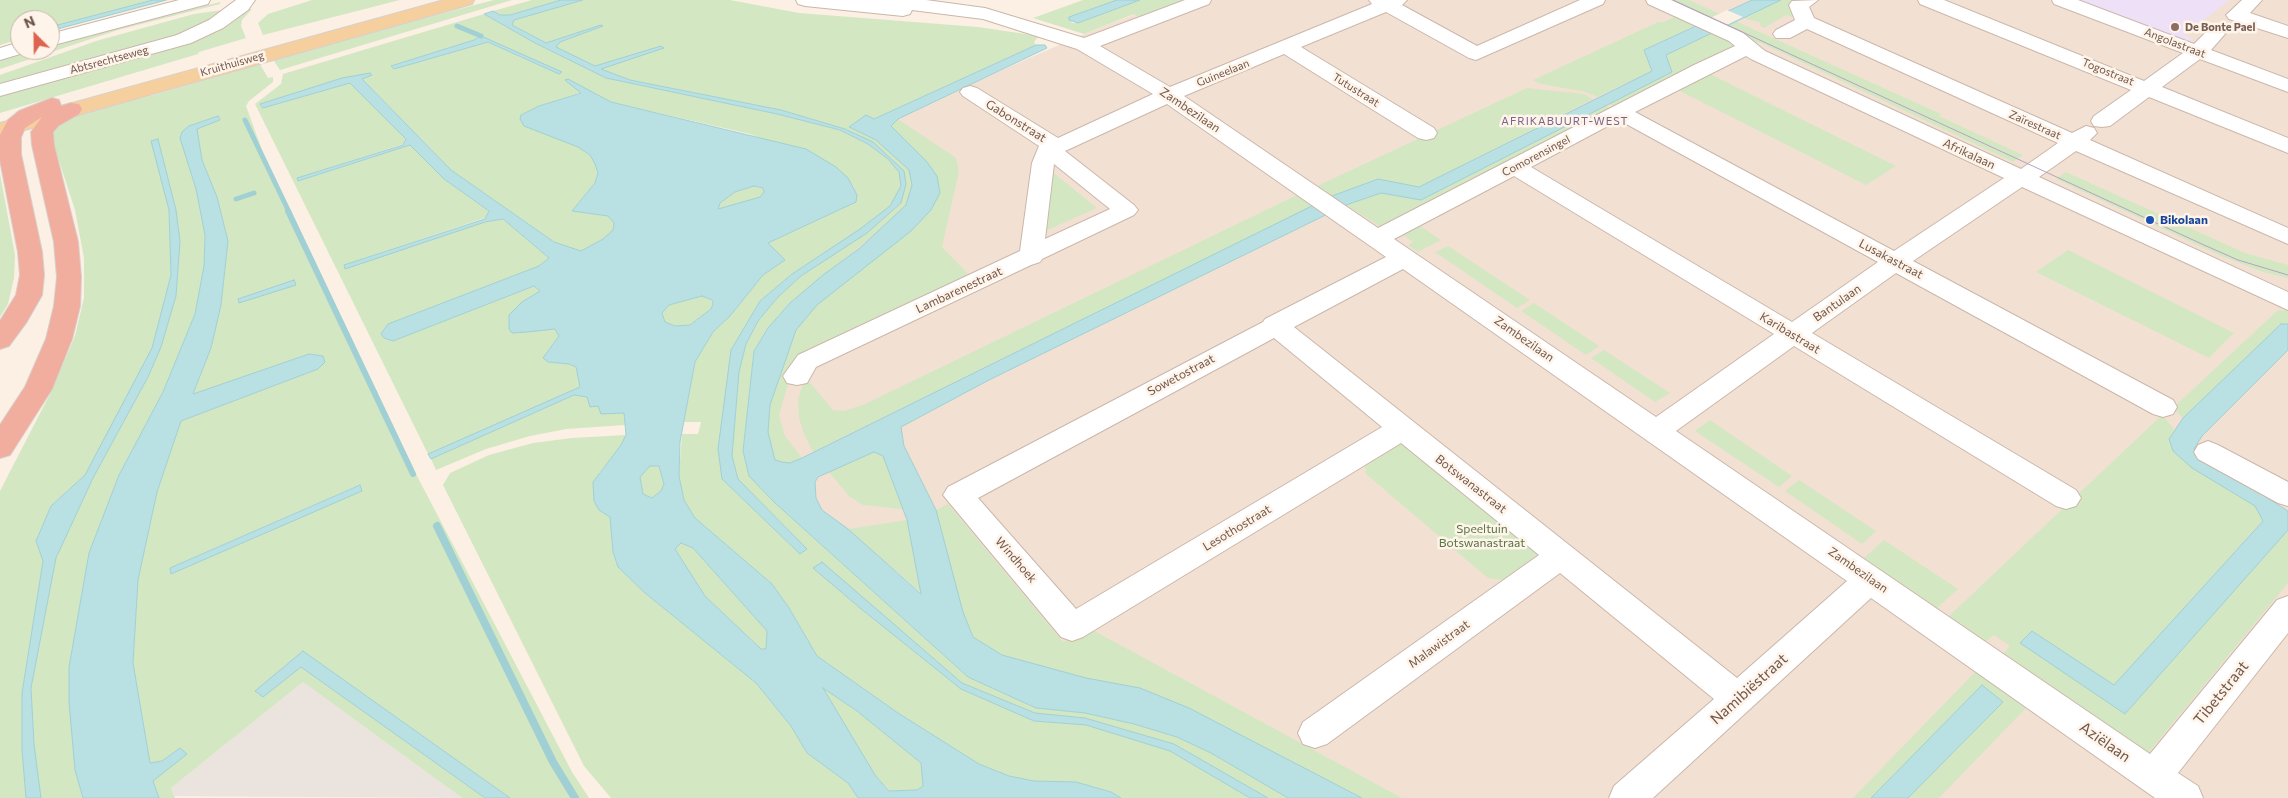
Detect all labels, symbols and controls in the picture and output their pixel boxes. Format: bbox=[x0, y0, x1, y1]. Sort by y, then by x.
north arrow bbox=[10, 10, 60, 60]
text: N bbox=[21, 12, 37, 32]
place label: De Bonte Pael bbox=[2185, 20, 2255, 34]
marker: De Bonte Pael bbox=[2169, 21, 2181, 33]
street label: Angolastraat bbox=[2142, 25, 2208, 61]
street label: Abtsrechtseweg bbox=[68, 43, 150, 77]
street label: Kruithuisweg bbox=[199, 49, 265, 79]
street label: Guineelaan bbox=[1195, 56, 1251, 90]
street label: Togostraat bbox=[2080, 56, 2136, 88]
street label: Tutustraat bbox=[1330, 70, 1382, 110]
street label: Zambezilaan bbox=[1157, 85, 1223, 135]
street label: Gabonstraat bbox=[983, 97, 1049, 145]
street label: Zaïrestraat bbox=[2007, 108, 2063, 142]
district label: AFRIKABUURT-WEST bbox=[1499, 114, 1631, 128]
street label: Comorensingel bbox=[1500, 133, 1572, 179]
street label: Afrikalaan bbox=[1941, 136, 1997, 172]
place label: Bikolaan bbox=[2160, 213, 2208, 227]
marker: Bikolaan bbox=[2144, 214, 2156, 226]
street label: Lusakastraat bbox=[1856, 236, 1926, 282]
street label: Lambarenestraat bbox=[914, 264, 1004, 316]
street label: Bantulaan bbox=[1810, 281, 1864, 325]
street label: Karibastraat bbox=[1757, 309, 1823, 357]
street label: Zambezilaan bbox=[1491, 313, 1557, 365]
street label: Sowetostraat bbox=[1145, 351, 1217, 399]
street label: Botswanastraat bbox=[1432, 452, 1510, 516]
street label: Lesothostraat bbox=[1200, 502, 1274, 554]
park label: Speeltuin Botswanastraat bbox=[1439, 522, 1525, 550]
street label: Windhoek bbox=[992, 534, 1040, 586]
street label: Zambezilaan bbox=[1825, 544, 1891, 596]
street label: Malawistraat bbox=[1406, 617, 1472, 671]
street label: Namibiëstraat bbox=[1707, 650, 1791, 728]
street label: Tibetstraat bbox=[2190, 657, 2252, 729]
street label: Aziëlaan bbox=[2076, 718, 2134, 766]

